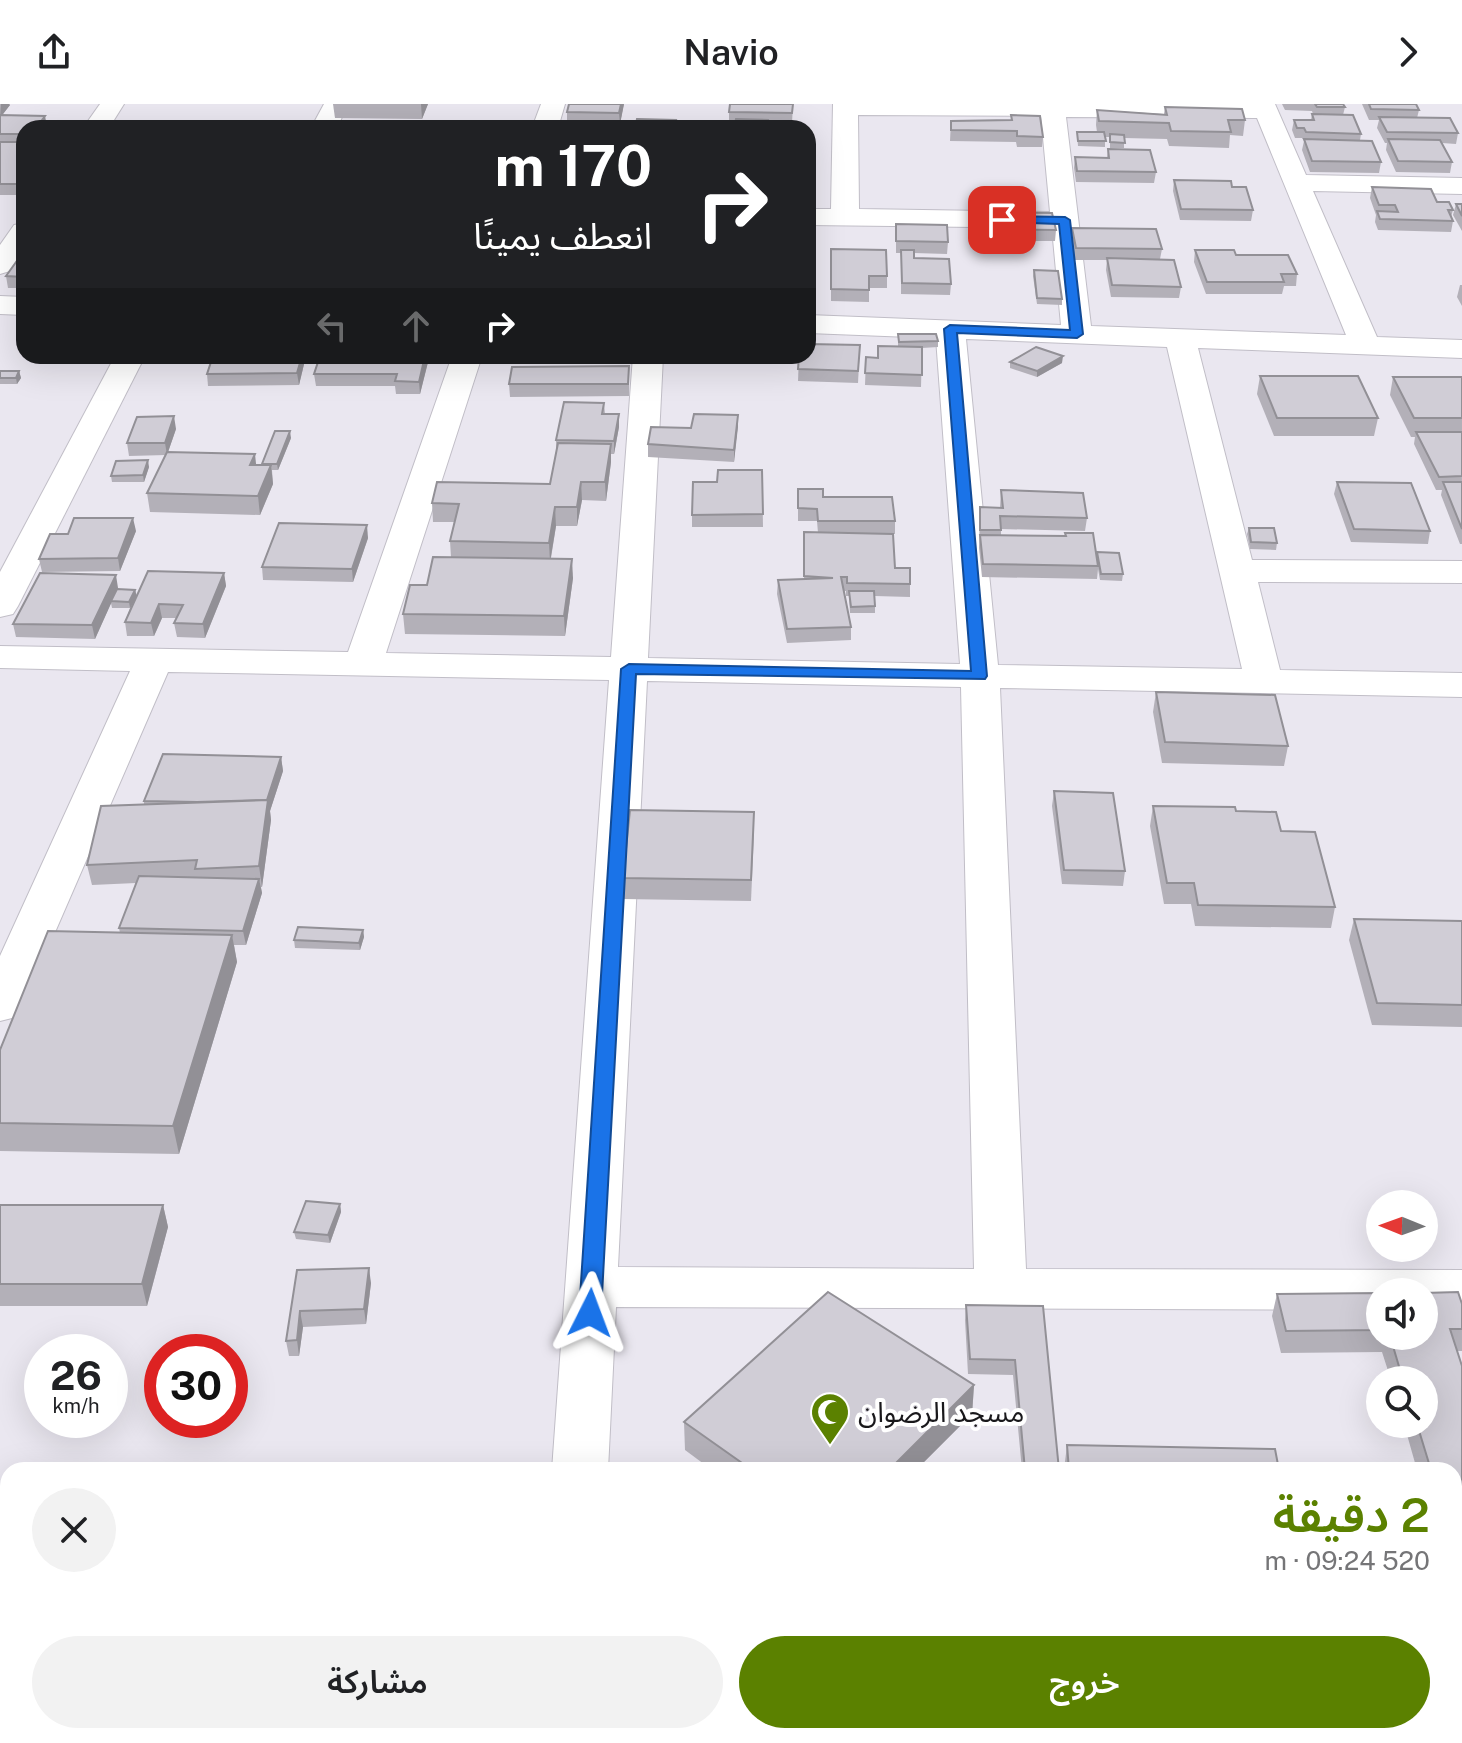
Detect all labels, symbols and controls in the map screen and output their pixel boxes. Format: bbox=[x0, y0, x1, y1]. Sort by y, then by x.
icon: share bbox=[32, 30, 76, 74]
icon: forward bbox=[1386, 30, 1430, 74]
text: Navio bbox=[683, 31, 779, 73]
text: 170 m bbox=[495, 133, 652, 199]
icon: right bbox=[680, 152, 784, 256]
pin bbox=[968, 186, 1036, 254]
icon: arrive bbox=[980, 198, 1024, 242]
text: انعطف يمينًا bbox=[473, 215, 652, 257]
icon: left bbox=[310, 304, 354, 348]
icon: ahead bbox=[394, 304, 438, 348]
icon: right bbox=[478, 304, 522, 348]
north arrow bbox=[1366, 1190, 1438, 1262]
map controls bbox=[1366, 1190, 1438, 1438]
position arrow bbox=[548, 1271, 632, 1355]
button: sound bbox=[1366, 1278, 1438, 1350]
speed limit sign: 30 bbox=[144, 1334, 248, 1438]
text: 26 bbox=[50, 1352, 102, 1399]
button: search bbox=[1366, 1366, 1438, 1438]
mosque icon: مسجد الرضوان bbox=[809, 1391, 851, 1446]
text: km/h bbox=[52, 1394, 100, 1418]
place label: مسجد الرضوان bbox=[858, 1395, 1025, 1429]
text: 2 دقيقة bbox=[1273, 1486, 1430, 1543]
button: close bbox=[32, 1488, 116, 1572]
text: 520 m · 09:24 bbox=[1264, 1545, 1430, 1576]
button: مشاركة bbox=[32, 1636, 723, 1728]
button: خروج bbox=[739, 1636, 1430, 1728]

